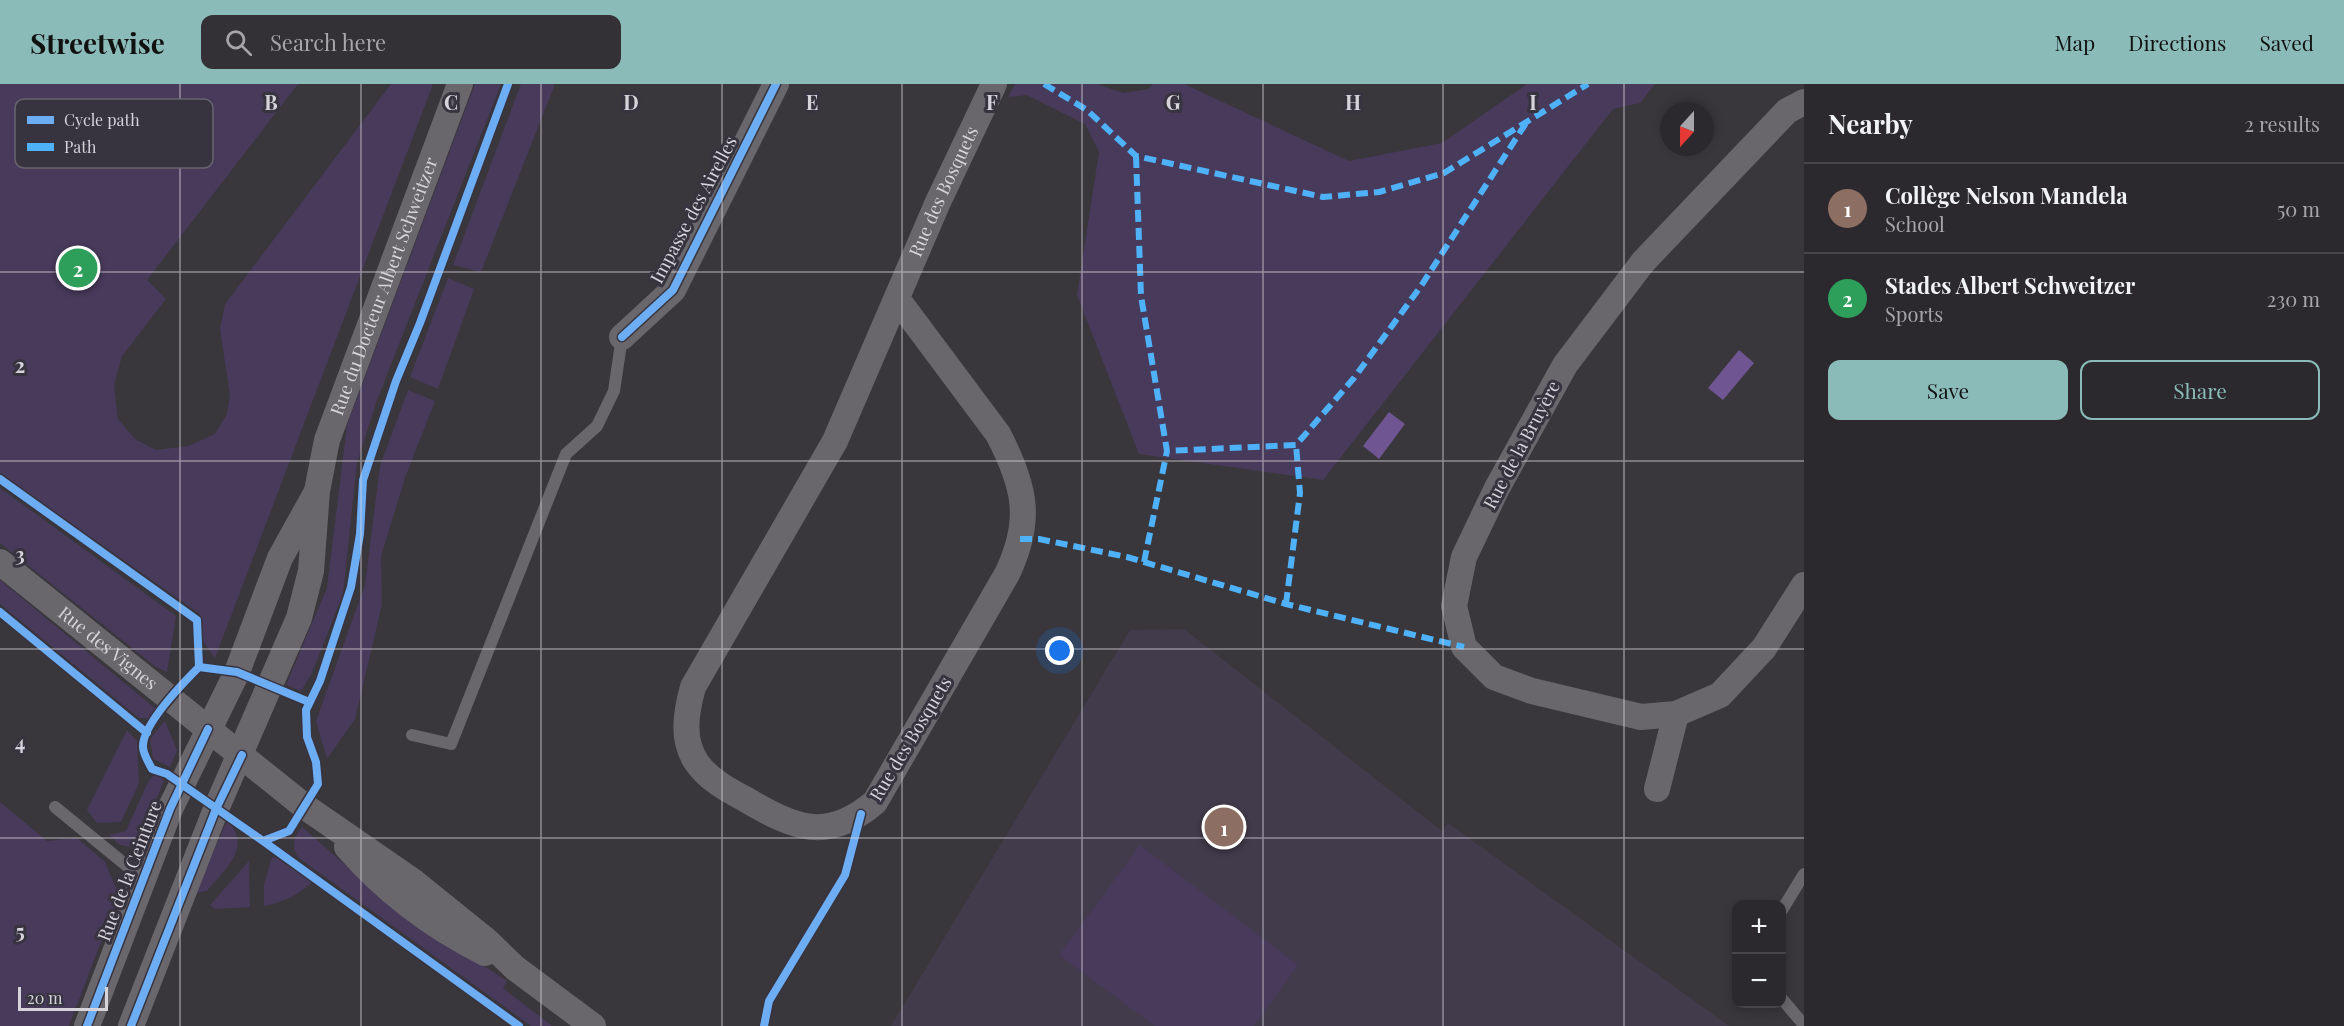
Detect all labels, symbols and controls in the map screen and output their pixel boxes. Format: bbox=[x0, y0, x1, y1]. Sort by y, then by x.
search box bbox=[201, 15, 621, 69]
text: Streetwise bbox=[30, 24, 165, 61]
icon: search bbox=[222, 26, 255, 59]
text: Search here bbox=[270, 27, 386, 57]
text: Map bbox=[2054, 28, 2095, 56]
text: Directions bbox=[2128, 28, 2226, 56]
text: Saved bbox=[2259, 28, 2314, 56]
text: B bbox=[264, 88, 278, 115]
text: C bbox=[444, 88, 458, 115]
text: D bbox=[623, 88, 639, 115]
text: E bbox=[806, 88, 818, 115]
text: F bbox=[986, 88, 998, 115]
text: G bbox=[1166, 88, 1181, 115]
text: H bbox=[1345, 88, 1361, 115]
text: I bbox=[1529, 88, 1537, 115]
legend bbox=[15, 99, 213, 168]
north arrow bbox=[1660, 102, 1714, 156]
text: Nearby bbox=[1828, 106, 1913, 141]
text: Cycle path bbox=[64, 109, 140, 130]
text: 2 results bbox=[2245, 110, 2320, 137]
street label: Rue des Bosquets bbox=[903, 122, 983, 260]
street label: Impasse des Airelles bbox=[644, 132, 742, 287]
text: Path bbox=[64, 136, 97, 157]
street label: Rue du Docteur Albert Schweitzer bbox=[324, 154, 443, 418]
text: Collège Nelson Mandela bbox=[1885, 180, 2128, 210]
text: 1 bbox=[1844, 195, 1851, 222]
text: 50 m bbox=[2277, 195, 2320, 222]
text: School bbox=[1885, 210, 1945, 237]
pin: 2 bbox=[58, 246, 98, 291]
text: Stades Albert Schweitzer bbox=[1885, 270, 2135, 300]
text: 2 bbox=[1842, 285, 1853, 312]
text: 230 m bbox=[2267, 285, 2320, 312]
text: Sports bbox=[1885, 300, 1943, 327]
text: 2 bbox=[15, 351, 25, 378]
button: Save bbox=[1828, 360, 2068, 420]
button: Share bbox=[2080, 360, 2320, 420]
street label: Rue de la Bruyère bbox=[1477, 376, 1565, 513]
text: 3 bbox=[15, 540, 25, 567]
street label: Rue des Vignes bbox=[54, 600, 163, 695]
your location bbox=[1045, 636, 1074, 665]
street label: Rue des Bosquets bbox=[864, 672, 957, 805]
text: 4 bbox=[15, 728, 25, 755]
street label: Rue de la Ceinture bbox=[91, 797, 167, 944]
pin: 1 bbox=[1204, 804, 1244, 850]
map controls bbox=[1732, 900, 1786, 1008]
button: + bbox=[1732, 900, 1786, 954]
text: 5 bbox=[15, 917, 25, 944]
button: − bbox=[1732, 954, 1786, 1008]
scale bar bbox=[18, 984, 108, 1012]
text: 20 m bbox=[27, 987, 62, 1008]

